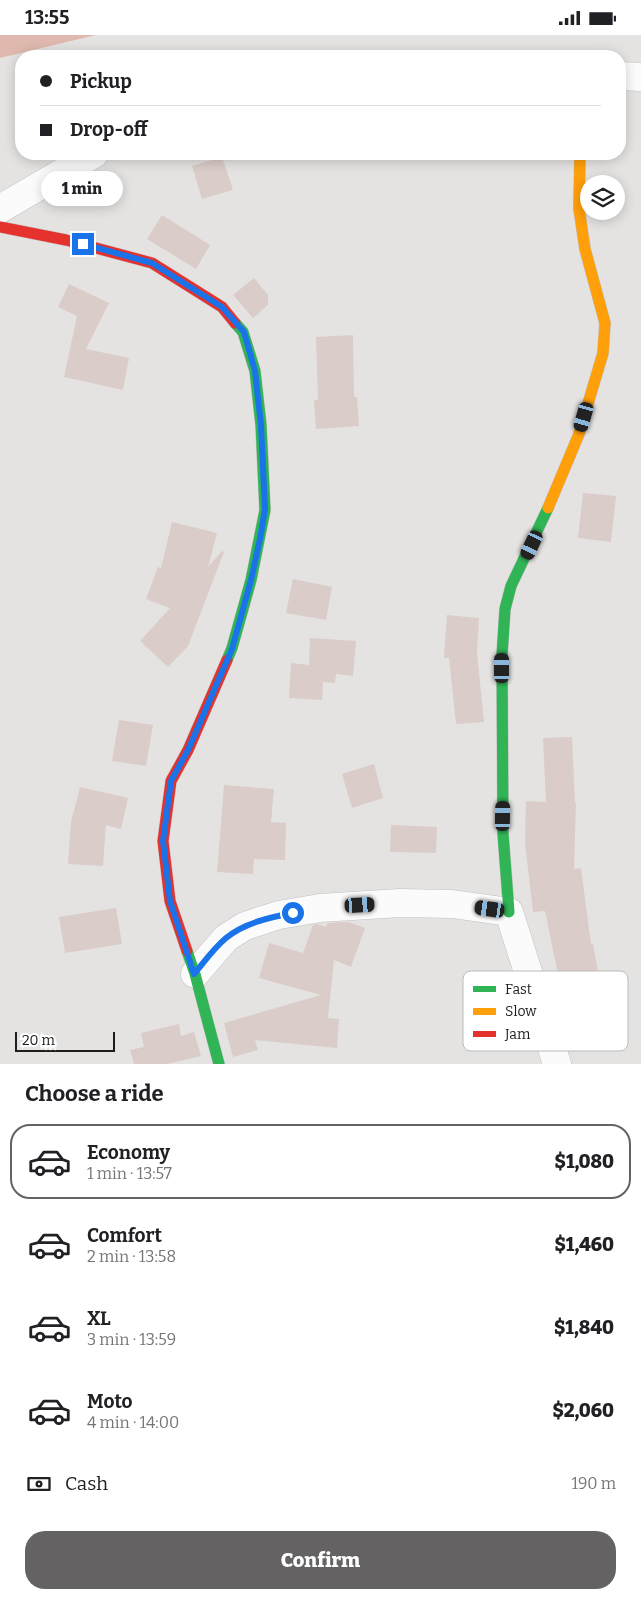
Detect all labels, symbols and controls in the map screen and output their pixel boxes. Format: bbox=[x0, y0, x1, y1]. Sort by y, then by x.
text: 13:55 bbox=[25, 6, 69, 29]
text: Pickup bbox=[70, 70, 132, 93]
text: Drop-off bbox=[70, 118, 148, 141]
callout: 1 min bbox=[42, 171, 124, 207]
map controls bbox=[580, 175, 625, 220]
button: layers bbox=[580, 175, 625, 220]
text: 1 min bbox=[62, 179, 102, 198]
route end bbox=[72, 233, 94, 255]
car bbox=[572, 401, 595, 433]
car bbox=[518, 528, 545, 562]
car bbox=[494, 653, 509, 683]
car bbox=[495, 801, 510, 831]
car bbox=[344, 897, 375, 913]
car bbox=[474, 899, 505, 919]
route start bbox=[282, 902, 304, 924]
legend bbox=[463, 971, 628, 1051]
text: Fast bbox=[505, 981, 532, 998]
text: Slow bbox=[505, 1003, 537, 1020]
text: Jam bbox=[504, 1026, 531, 1043]
scale bar bbox=[15, 1029, 115, 1052]
text: 20 m bbox=[22, 1032, 55, 1049]
text: Choose a ride bbox=[25, 1080, 164, 1107]
icon: car bbox=[27, 1139, 72, 1184]
text: Economy bbox=[87, 1141, 170, 1164]
text: $1,080 bbox=[555, 1150, 614, 1173]
text: 1 min · 13:57 bbox=[87, 1164, 172, 1183]
icon: car bbox=[27, 1222, 72, 1267]
text: Comfort bbox=[87, 1224, 162, 1247]
text: $1,460 bbox=[554, 1233, 614, 1256]
text: 2 min · 13:58 bbox=[87, 1247, 176, 1266]
icon: car bbox=[27, 1305, 72, 1350]
text: XL bbox=[87, 1307, 111, 1330]
text: $1,840 bbox=[554, 1316, 614, 1339]
text: 3 min · 13:59 bbox=[87, 1330, 176, 1349]
icon: car bbox=[27, 1388, 72, 1433]
text: Moto bbox=[87, 1390, 133, 1413]
text: $2,060 bbox=[552, 1399, 614, 1422]
text: 4 min · 14:00 bbox=[87, 1413, 179, 1432]
icon: cash bbox=[25, 1470, 53, 1498]
text: Cash bbox=[65, 1472, 108, 1495]
text: 190 m bbox=[571, 1474, 616, 1493]
button: Confirm bbox=[25, 1531, 616, 1589]

